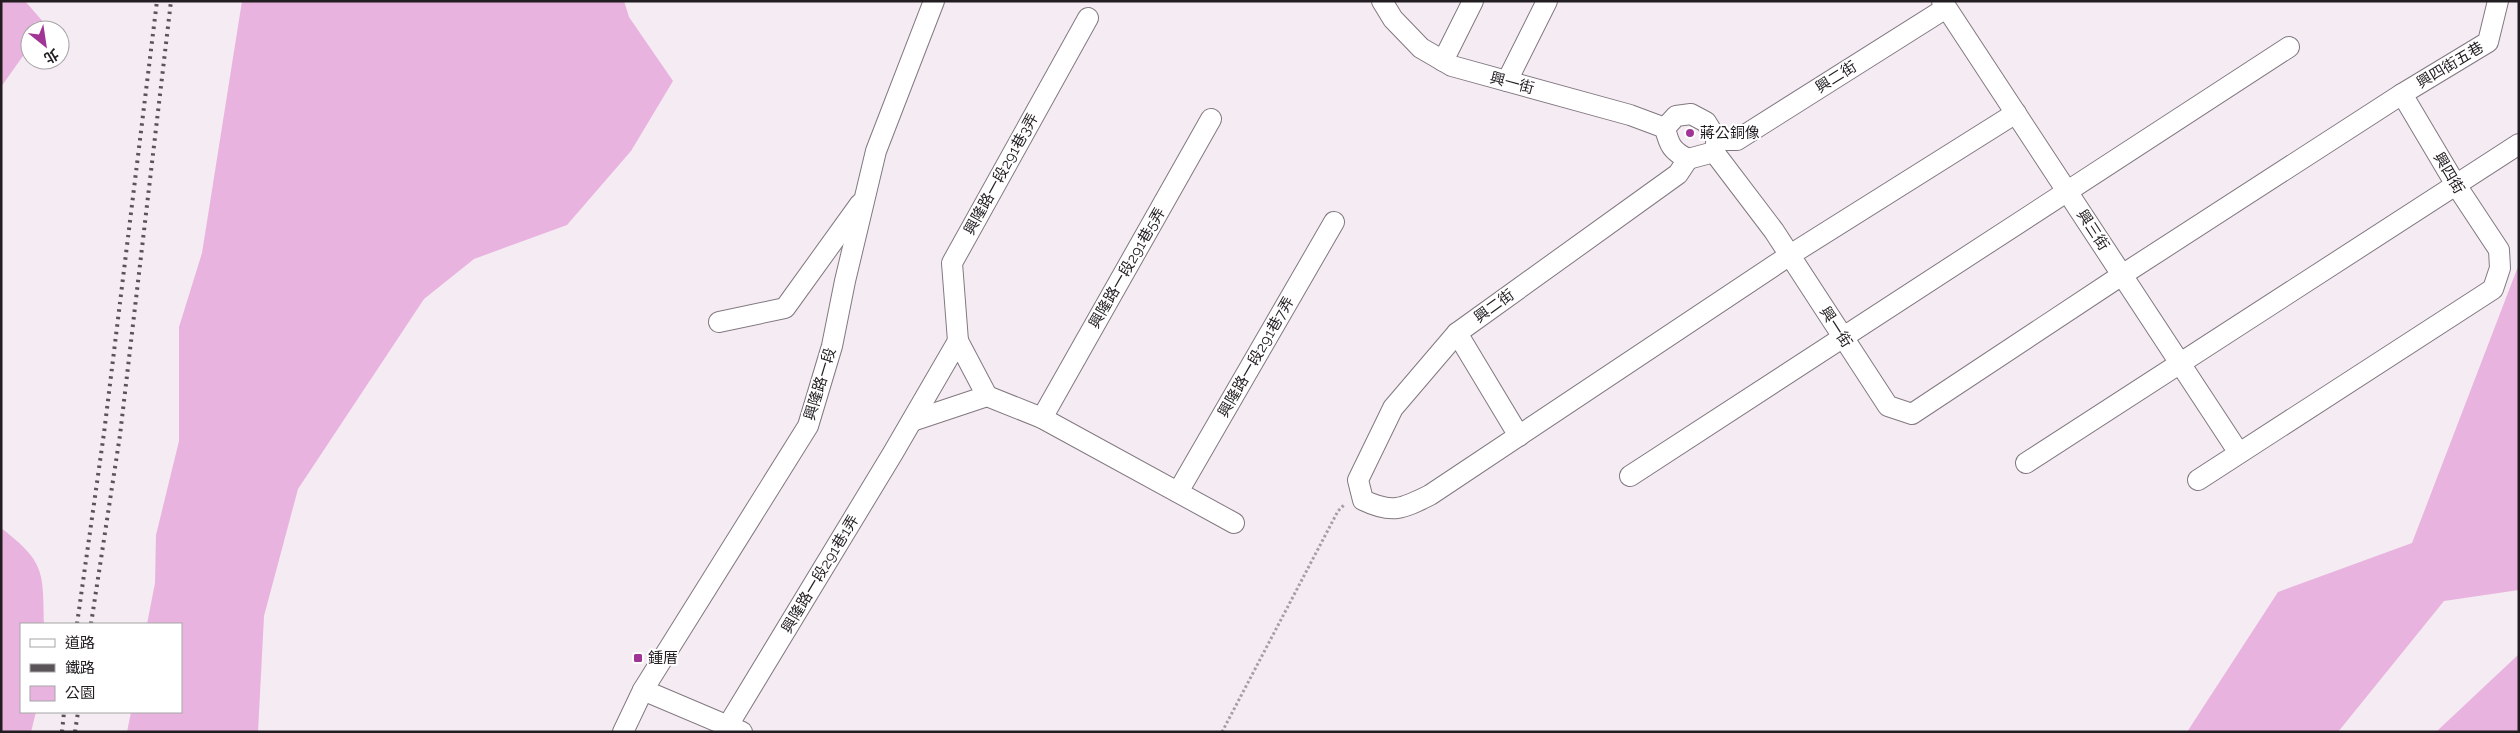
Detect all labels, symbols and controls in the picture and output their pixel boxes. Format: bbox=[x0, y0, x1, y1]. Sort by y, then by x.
north arrow bbox=[20, 20, 70, 70]
street label: 興四街五巷 bbox=[2413, 38, 2487, 92]
text: 北 bbox=[41, 46, 62, 67]
street label: 興二街 bbox=[1812, 57, 1860, 97]
street label: 興一街 bbox=[1488, 68, 1536, 98]
street label: 興隆路一段291巷3弄 bbox=[960, 110, 1042, 238]
place label: 蔣公銅像 bbox=[1700, 124, 1760, 142]
marker: 蔣公銅像 bbox=[1684, 127, 1696, 139]
street label: 興四街 bbox=[2430, 149, 2468, 197]
street label: 興隆路一段291巷5弄 bbox=[1085, 205, 1169, 331]
street label: 興三街 bbox=[2073, 206, 2113, 254]
street label: 興二街 bbox=[1471, 285, 1517, 327]
street label: 興隆路一段291巷7弄 bbox=[1214, 294, 1298, 420]
street label: 興一街 bbox=[1816, 303, 1856, 351]
street label: 興隆路一段 bbox=[800, 345, 840, 423]
street label: 興隆路一段291巷1弄 bbox=[778, 512, 862, 636]
legend bbox=[20, 623, 182, 713]
text: 道路 bbox=[65, 634, 95, 652]
place label: 鍾厝 bbox=[648, 649, 678, 667]
marker: 鍾厝 bbox=[632, 652, 644, 664]
text: 鐵路 bbox=[65, 659, 95, 677]
text: 公園 bbox=[65, 684, 95, 702]

